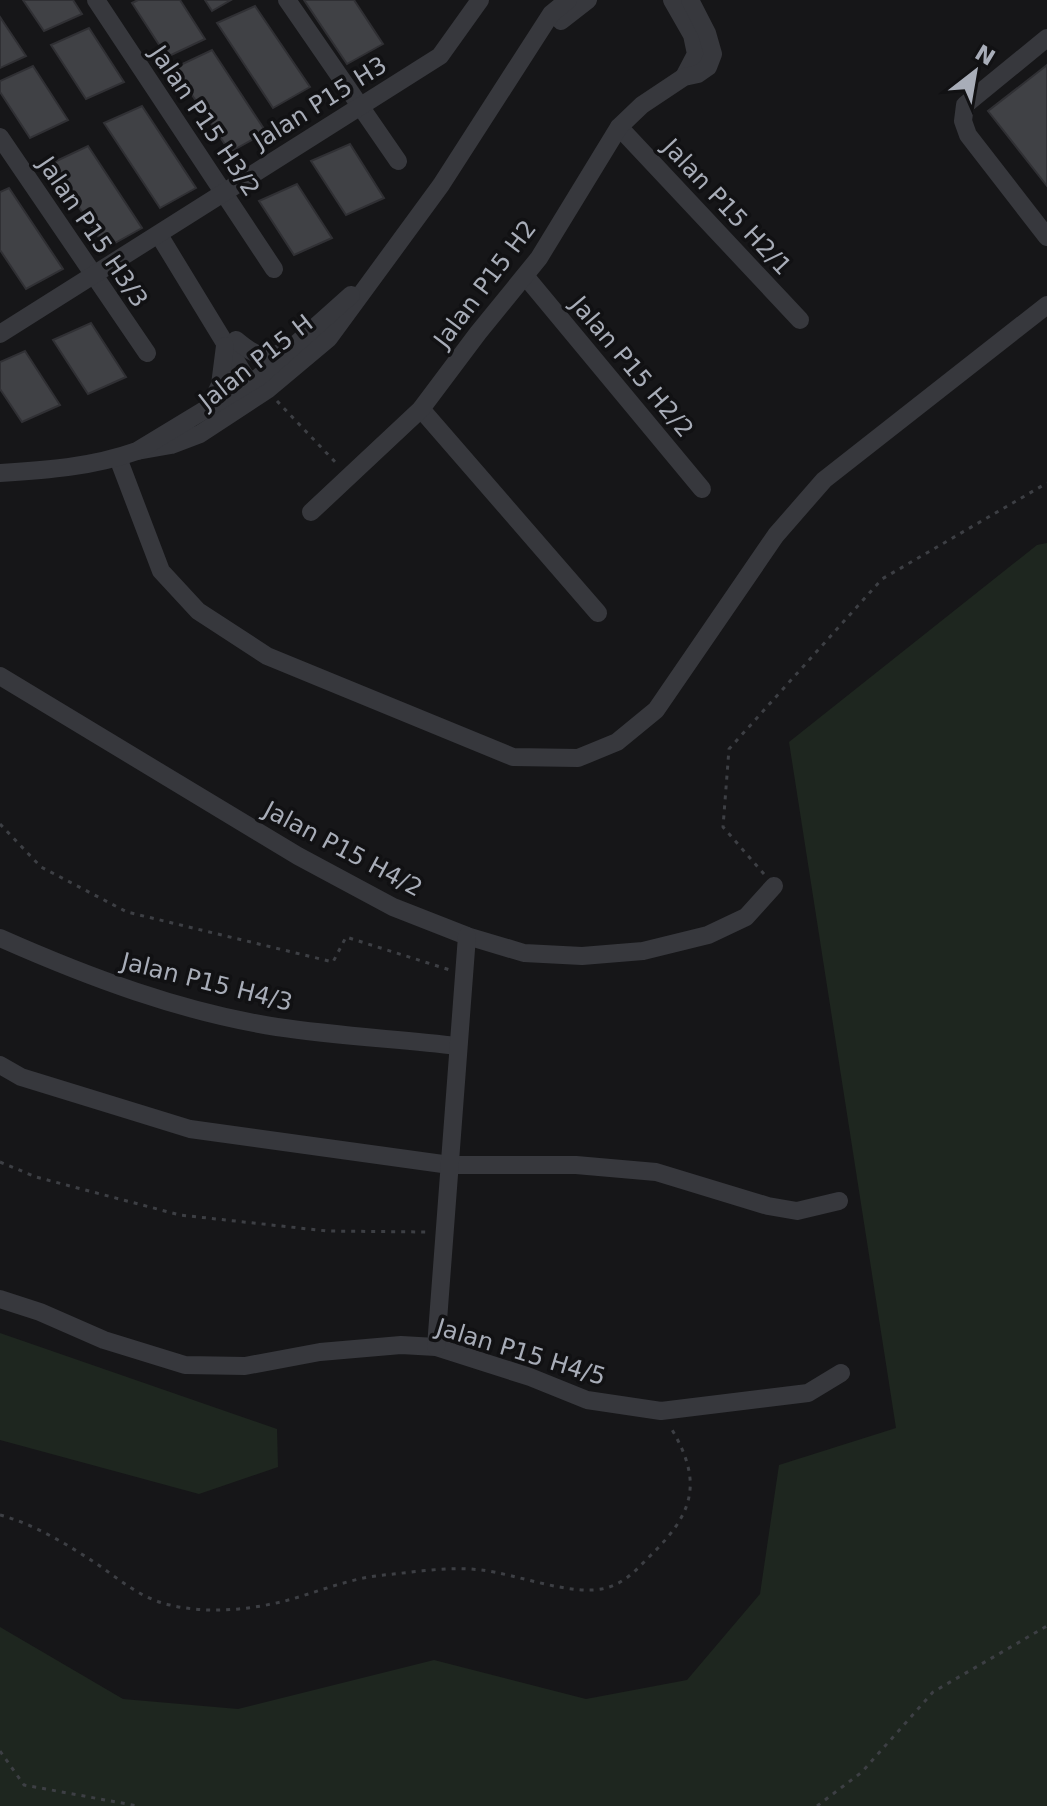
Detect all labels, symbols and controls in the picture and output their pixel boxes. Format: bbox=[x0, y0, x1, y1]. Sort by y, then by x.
north arrow bbox=[935, 32, 1015, 112]
street label: Jalan P15 H3/2 bbox=[143, 39, 266, 201]
text: N bbox=[971, 40, 999, 71]
street label: Jalan P15 H3 bbox=[246, 51, 392, 156]
street label: Jalan P15 H2/1 bbox=[656, 132, 797, 281]
street label: Jalan P15 H3/3 bbox=[31, 150, 154, 312]
street label: Jalan P15 H2 bbox=[427, 215, 542, 355]
street label: Jalan P15 H2/2 bbox=[564, 289, 699, 443]
street label: Jalan P15 H bbox=[192, 309, 318, 416]
street label: Jalan P15 H4/2 bbox=[257, 795, 427, 903]
street label: Jalan P15 H4/3 bbox=[117, 947, 295, 1017]
street label: Jalan P15 H4/5 bbox=[431, 1312, 609, 1391]

